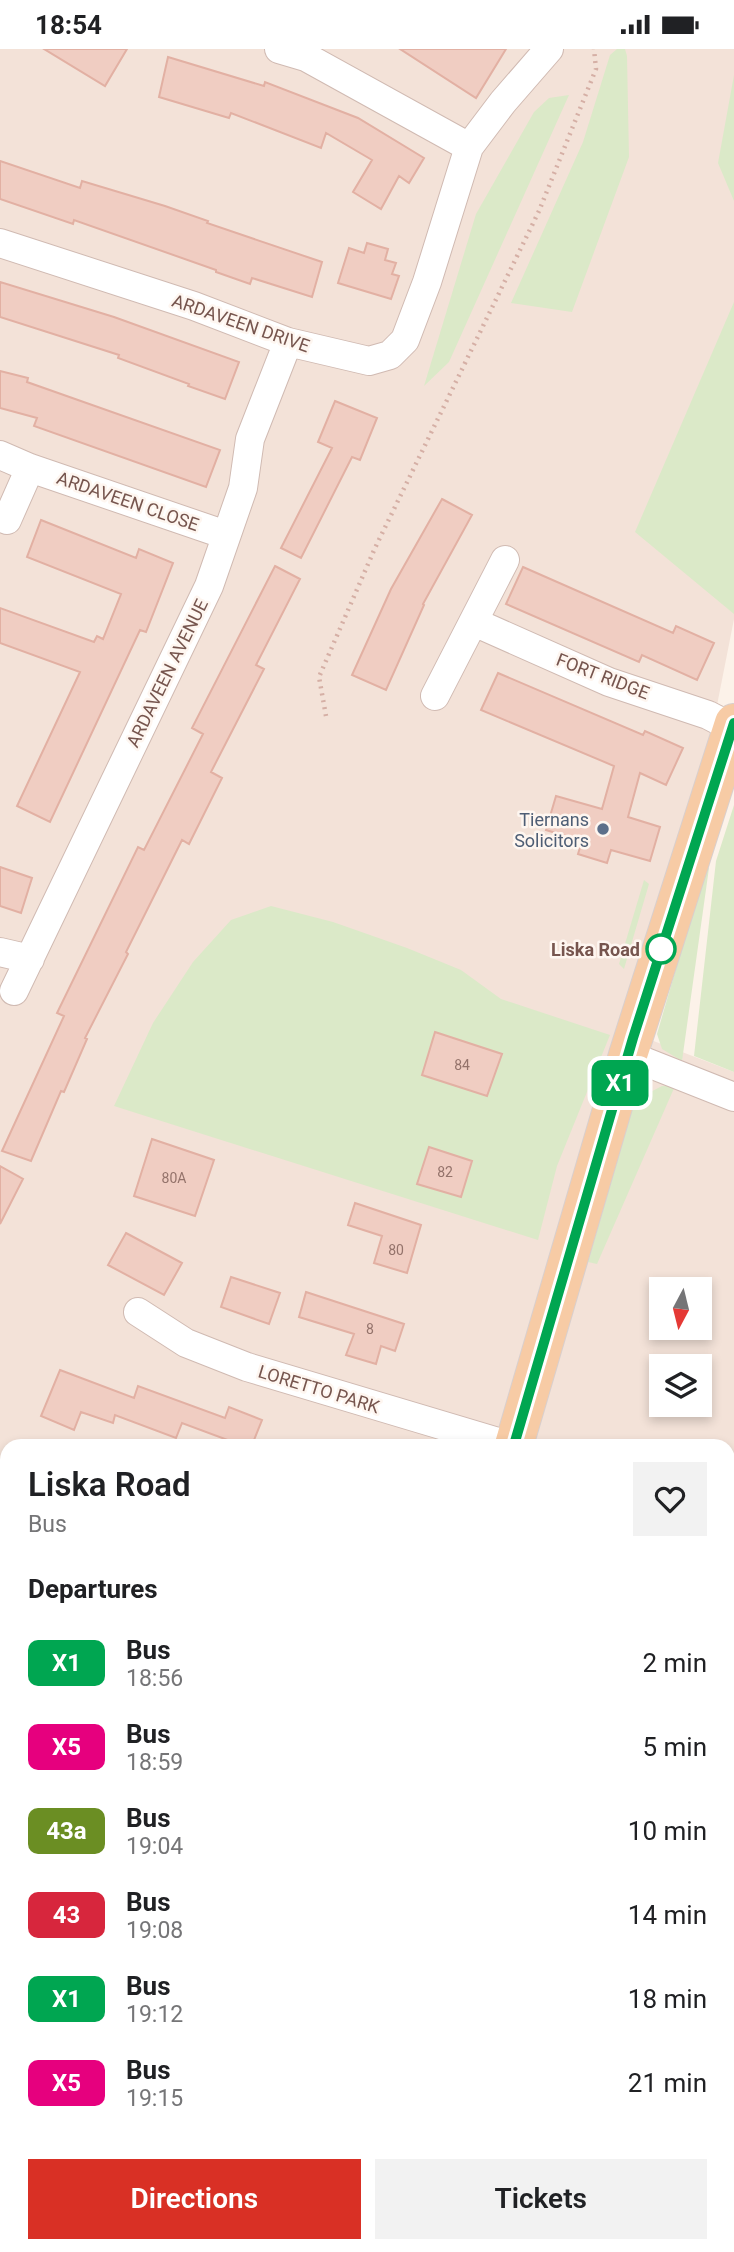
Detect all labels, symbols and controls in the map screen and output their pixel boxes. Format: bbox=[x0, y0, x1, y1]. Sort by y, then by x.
text: 18:54 bbox=[35, 10, 102, 40]
street label: ARDAVEEN DRIVE bbox=[169, 290, 313, 356]
street label: ARDAVEEN CLOSE bbox=[54, 467, 202, 535]
street label: ARDAVEEN AVENUE bbox=[122, 596, 212, 750]
street label: FORT RIDGE bbox=[554, 649, 652, 703]
place label: Tiernans Solicitors bbox=[514, 809, 589, 851]
marker: Tiernans Solicitors bbox=[595, 821, 611, 837]
marker: Liska Road bbox=[646, 934, 676, 964]
place label: Liska Road bbox=[551, 939, 640, 960]
house number: 84 bbox=[454, 1057, 470, 1073]
line badge: X1 bbox=[588, 1060, 652, 1106]
text: X1 bbox=[605, 1069, 635, 1097]
house number: 82 bbox=[437, 1164, 453, 1180]
house number: 80A bbox=[162, 1170, 186, 1186]
house number: 80 bbox=[388, 1242, 404, 1258]
north arrow bbox=[649, 1277, 712, 1341]
map controls bbox=[649, 1277, 712, 1417]
house number: 8 bbox=[366, 1321, 374, 1337]
button: layers bbox=[649, 1354, 712, 1417]
street label: LORETTO PARK bbox=[256, 1361, 383, 1418]
button: heart bbox=[633, 1462, 707, 1536]
text: Liska Road bbox=[28, 1465, 191, 1504]
text: Bus bbox=[28, 1511, 67, 1538]
text: Departures bbox=[28, 1574, 158, 1604]
text: Bus bbox=[126, 1635, 171, 1665]
text: 2 min bbox=[642, 1648, 707, 1678]
text: X1 bbox=[52, 1649, 81, 1677]
text: 18:56 bbox=[126, 1665, 183, 1692]
text: Bus bbox=[126, 1719, 171, 1749]
text: 5 min bbox=[642, 1732, 707, 1762]
text: X5 bbox=[52, 1733, 81, 1761]
text: 18:59 bbox=[126, 1749, 183, 1776]
text: Bus bbox=[126, 1803, 171, 1833]
text: 10 min bbox=[628, 1816, 707, 1846]
text: 43a bbox=[46, 1817, 87, 1845]
text: 19:04 bbox=[126, 1833, 183, 1860]
text: Bus bbox=[126, 1887, 171, 1917]
text: 14 min bbox=[628, 1900, 707, 1930]
text: 43 bbox=[53, 1901, 80, 1929]
text: 19:08 bbox=[126, 1917, 183, 1944]
text: Bus bbox=[126, 1971, 171, 2001]
text: 18 min bbox=[628, 1984, 707, 2014]
text: X1 bbox=[52, 1985, 81, 2013]
text: 19:12 bbox=[126, 2001, 183, 2028]
text: Bus bbox=[126, 2055, 171, 2085]
text: 21 min bbox=[628, 2068, 707, 2098]
text: X5 bbox=[52, 2069, 81, 2097]
text: 19:15 bbox=[126, 2085, 183, 2112]
button: Directions bbox=[28, 2159, 361, 2239]
button: Tickets bbox=[375, 2159, 707, 2239]

